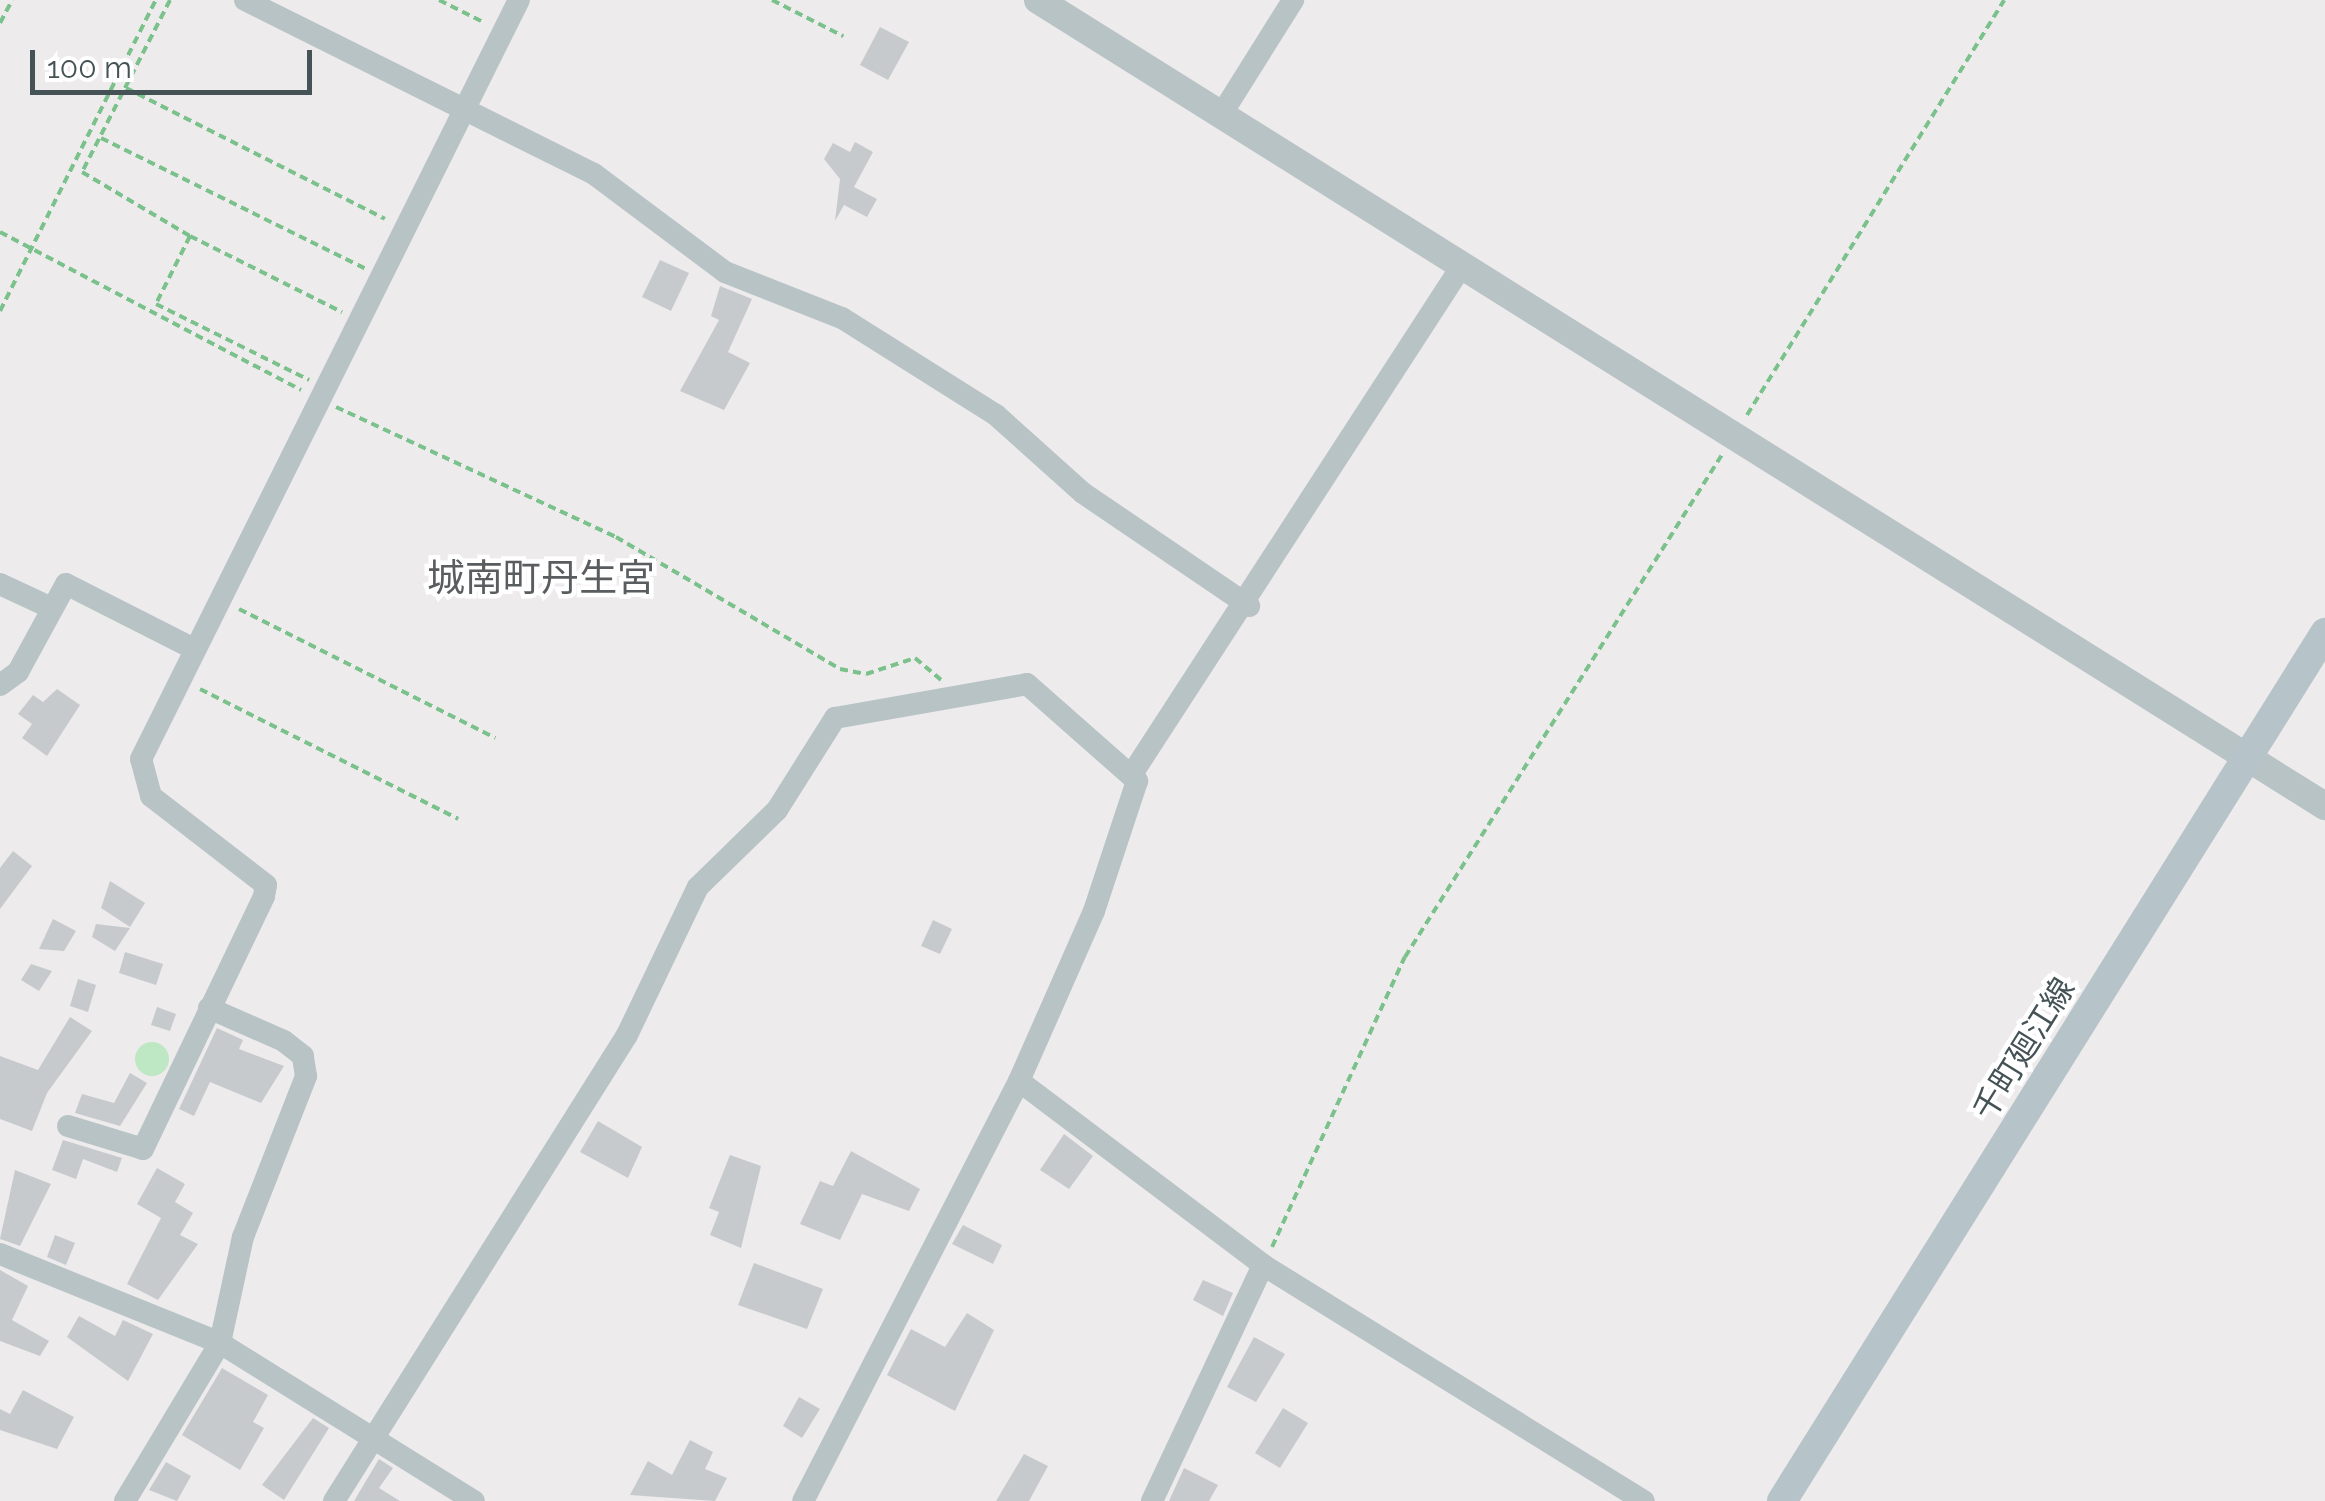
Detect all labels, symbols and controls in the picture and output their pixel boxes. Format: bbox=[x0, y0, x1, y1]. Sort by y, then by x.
scale bar bbox=[35, 30, 318, 92]
text: 100 m bbox=[47, 50, 132, 85]
district label: 城南町丹生宮 bbox=[427, 555, 655, 601]
street label: 千町廻江線 bbox=[1965, 971, 2083, 1127]

